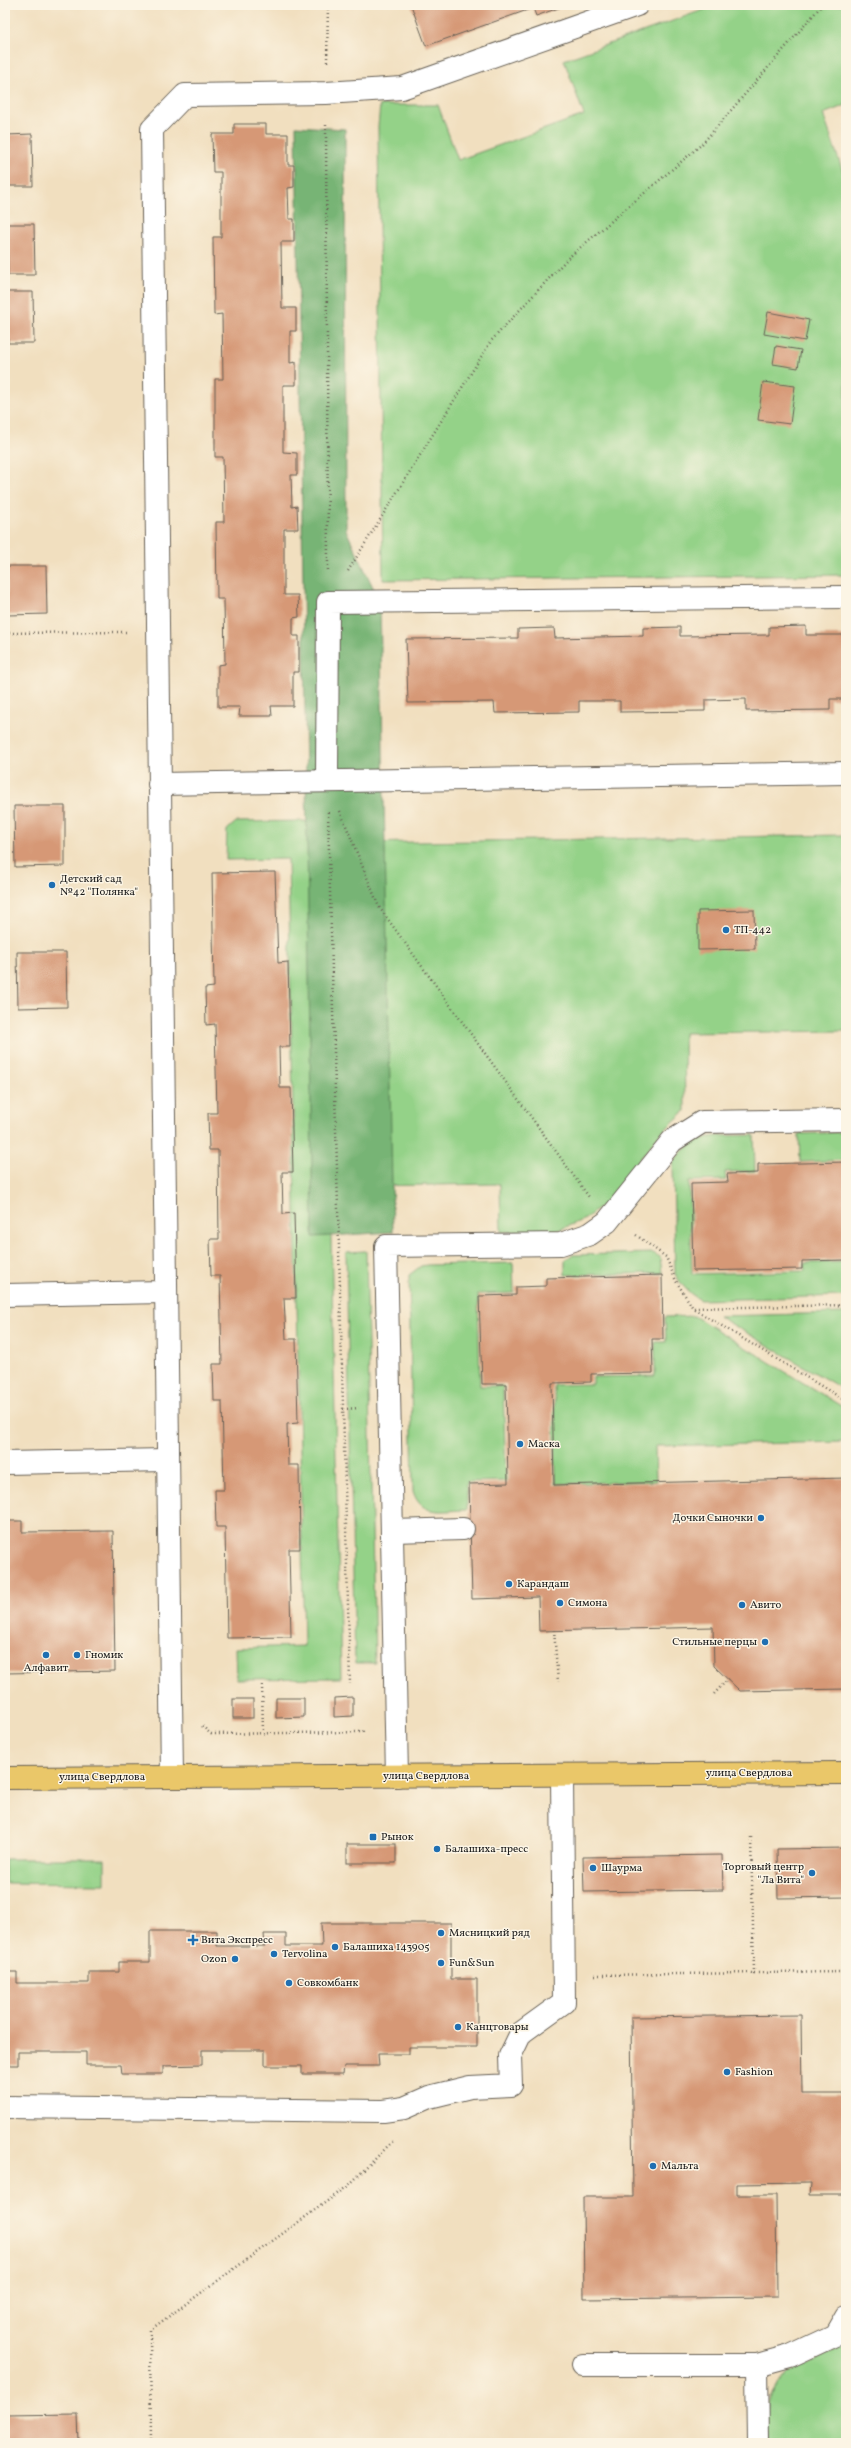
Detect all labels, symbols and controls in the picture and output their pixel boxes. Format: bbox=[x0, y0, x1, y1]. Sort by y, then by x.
place label: Детский сад №42 "Полянка" bbox=[60, 872, 138, 900]
marker: Детский сад №42 "Полянка" bbox=[47, 880, 57, 890]
place label: ТП-442 bbox=[734, 923, 771, 938]
marker: ТП-442 bbox=[721, 925, 731, 935]
place label: Маска bbox=[528, 1437, 560, 1452]
marker: Маска bbox=[515, 1439, 525, 1449]
place label: Дочки Сыночки bbox=[673, 1511, 753, 1526]
marker: Дочки Сыночки bbox=[756, 1513, 766, 1523]
place label: Карандаш bbox=[517, 1577, 569, 1592]
marker: Карандаш bbox=[504, 1579, 514, 1589]
place label: Симона bbox=[568, 1596, 608, 1611]
marker: Симона bbox=[555, 1598, 565, 1608]
place label: Авито bbox=[750, 1598, 781, 1613]
marker: Авито bbox=[737, 1600, 747, 1610]
place label: Стильные перцы bbox=[672, 1635, 757, 1650]
marker: Стильные перцы bbox=[760, 1637, 770, 1647]
place label: Гномик bbox=[85, 1648, 123, 1663]
marker: Алфавит bbox=[41, 1650, 51, 1660]
marker: Гномик bbox=[72, 1650, 82, 1660]
place label: Алфавит bbox=[24, 1661, 69, 1676]
street label: улица Свердлова bbox=[706, 1766, 793, 1781]
street label: улица Свердлова bbox=[383, 1769, 470, 1784]
street label: улица Свердлова bbox=[59, 1770, 146, 1785]
place label: Рынок bbox=[381, 1830, 414, 1845]
marker: Рынок bbox=[368, 1832, 378, 1842]
place label: Балашиха-пресс bbox=[445, 1842, 528, 1857]
marker: Балашиха-пресс bbox=[432, 1844, 442, 1854]
place label: Торговый центр "Ла Вита" bbox=[723, 1860, 804, 1888]
place label: Шаурма bbox=[601, 1861, 643, 1876]
marker: Шаурма bbox=[588, 1863, 598, 1873]
marker: Торговый центр "Ла Вита" bbox=[807, 1868, 817, 1878]
place label: Мясницкий ряд bbox=[449, 1926, 531, 1941]
marker: Мясницкий ряд bbox=[436, 1928, 446, 1938]
place label: Вита Экспресс bbox=[201, 1933, 273, 1948]
marker: Вита Экспресс bbox=[188, 1935, 198, 1945]
place label: Балашиха 143905 bbox=[343, 1940, 430, 1955]
marker: Балашиха 143905 bbox=[330, 1942, 340, 1952]
place label: Tervolina bbox=[282, 1947, 328, 1962]
marker: Tervolina bbox=[269, 1949, 279, 1959]
place label: Ozon bbox=[201, 1952, 227, 1967]
marker: Ozon bbox=[230, 1954, 240, 1964]
place label: Fun&Sun bbox=[449, 1956, 495, 1971]
marker: Fun&Sun bbox=[436, 1958, 446, 1968]
place label: Совкомбанк bbox=[297, 1976, 359, 1991]
marker: Совкомбанк bbox=[284, 1978, 294, 1988]
place label: Канцтовары bbox=[466, 2020, 529, 2035]
marker: Канцтовары bbox=[453, 2022, 463, 2032]
place label: Fashion bbox=[735, 2065, 774, 2080]
marker: Fashion bbox=[722, 2067, 732, 2077]
place label: Мальта bbox=[661, 2159, 699, 2174]
marker: Мальта bbox=[648, 2161, 658, 2171]

